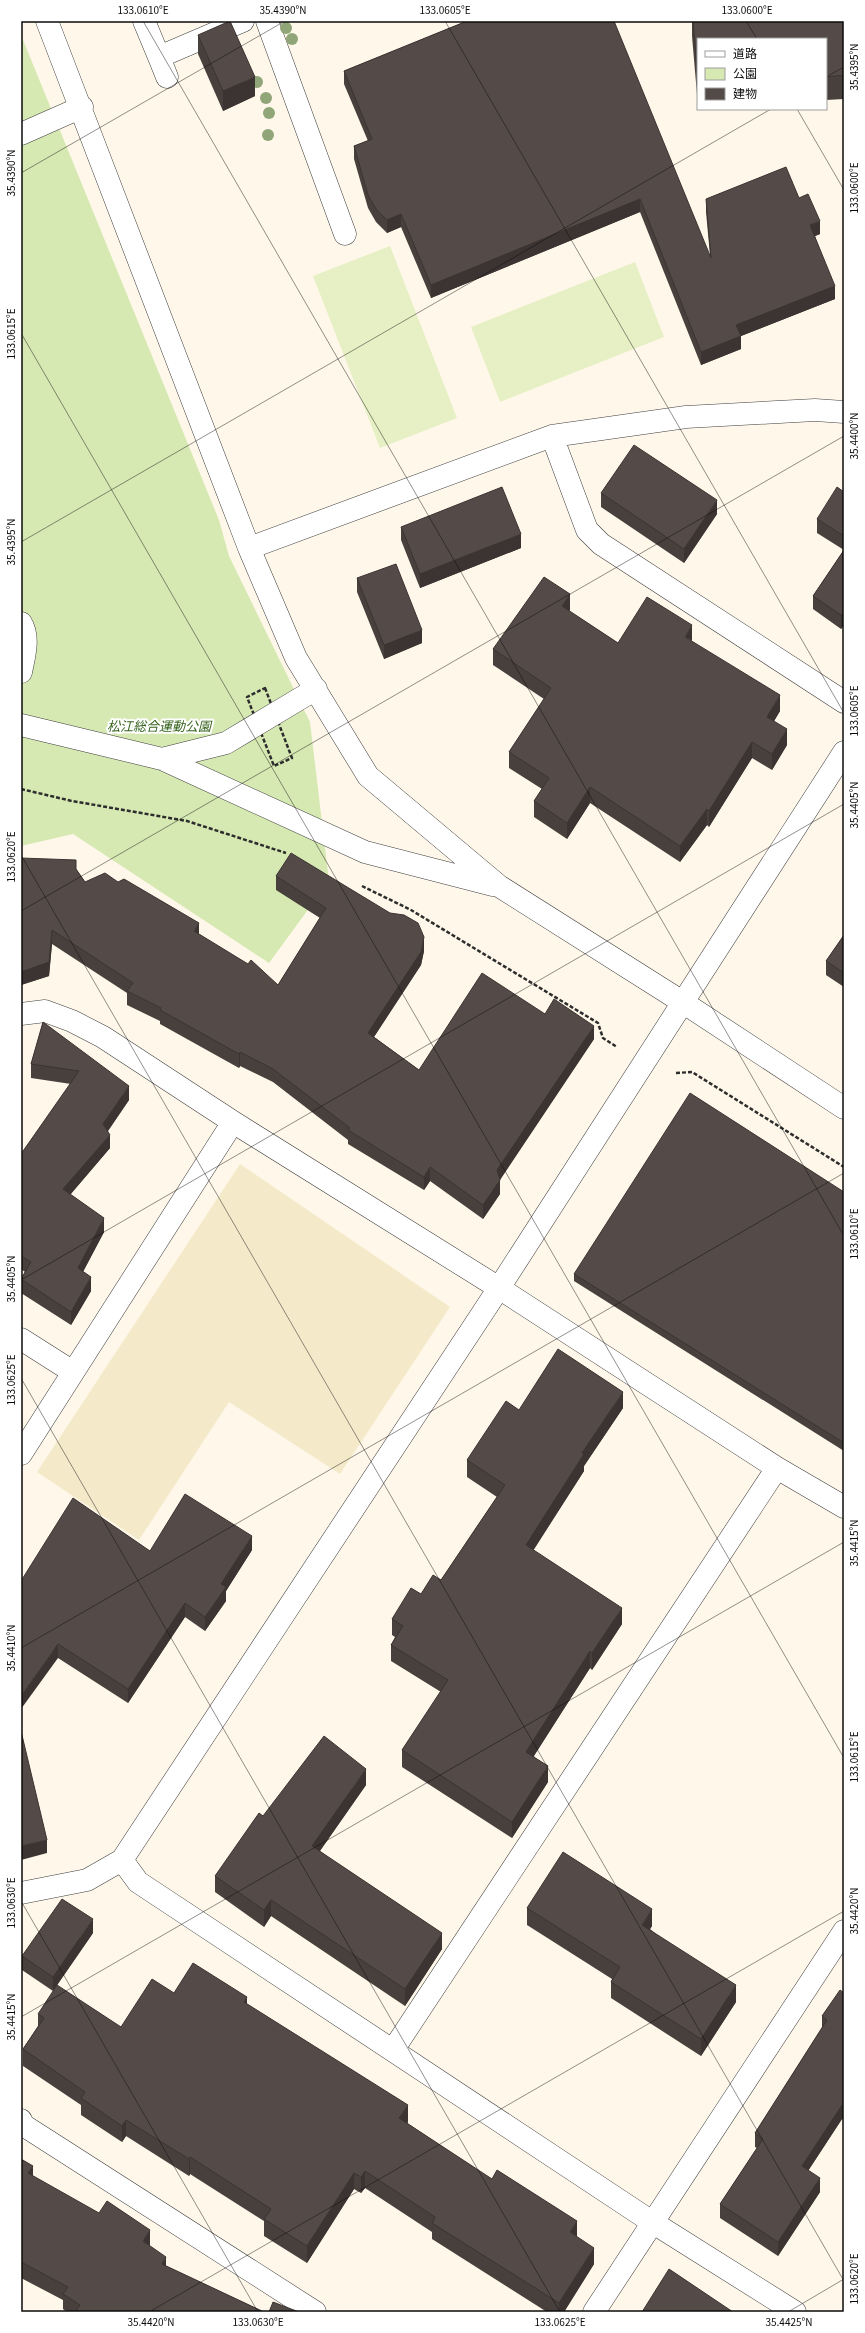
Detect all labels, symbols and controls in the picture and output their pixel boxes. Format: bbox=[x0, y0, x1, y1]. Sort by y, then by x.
text: 133.0610°E bbox=[117, 2, 169, 17]
text: 35.4390°N bbox=[259, 2, 307, 17]
text: 133.0605°E bbox=[419, 2, 471, 17]
text: 133.0600°E bbox=[721, 2, 773, 17]
legend bbox=[697, 38, 827, 110]
text: 35.4395°N bbox=[846, 43, 861, 91]
text: 道路 bbox=[733, 44, 757, 61]
text: 公園 bbox=[733, 64, 757, 81]
text: 建物 bbox=[733, 84, 757, 101]
text: 35.4390°N bbox=[3, 149, 18, 197]
text: 133.0600°E bbox=[846, 162, 861, 214]
text: 133.0615°E bbox=[3, 308, 18, 360]
text: 35.4400°N bbox=[846, 412, 861, 460]
text: 35.4395°N bbox=[3, 518, 18, 566]
text: 133.0605°E bbox=[846, 685, 861, 737]
park label: 松江総合運動公園 bbox=[107, 716, 213, 735]
text: 35.4405°N bbox=[846, 781, 861, 829]
text: 133.0620°E bbox=[3, 831, 18, 883]
text: 133.0610°E bbox=[846, 1208, 861, 1260]
text: 35.4405°N bbox=[3, 1255, 18, 1303]
text: 133.0625°E bbox=[3, 1354, 18, 1406]
text: 35.4415°N bbox=[846, 1519, 861, 1567]
text: 35.4410°N bbox=[3, 1624, 18, 1672]
text: 133.0615°E bbox=[846, 1731, 861, 1783]
text: 133.0630°E bbox=[3, 1877, 18, 1929]
text: 35.4420°N bbox=[846, 1887, 861, 1935]
text: 35.4415°N bbox=[3, 1993, 18, 2041]
text: 133.0620°E bbox=[846, 2253, 861, 2305]
text: 35.4420°N bbox=[127, 2314, 175, 2329]
text: 133.0630°E bbox=[232, 2314, 284, 2329]
text: 133.0625°E bbox=[534, 2314, 586, 2329]
text: 35.4425°N bbox=[765, 2314, 813, 2329]

